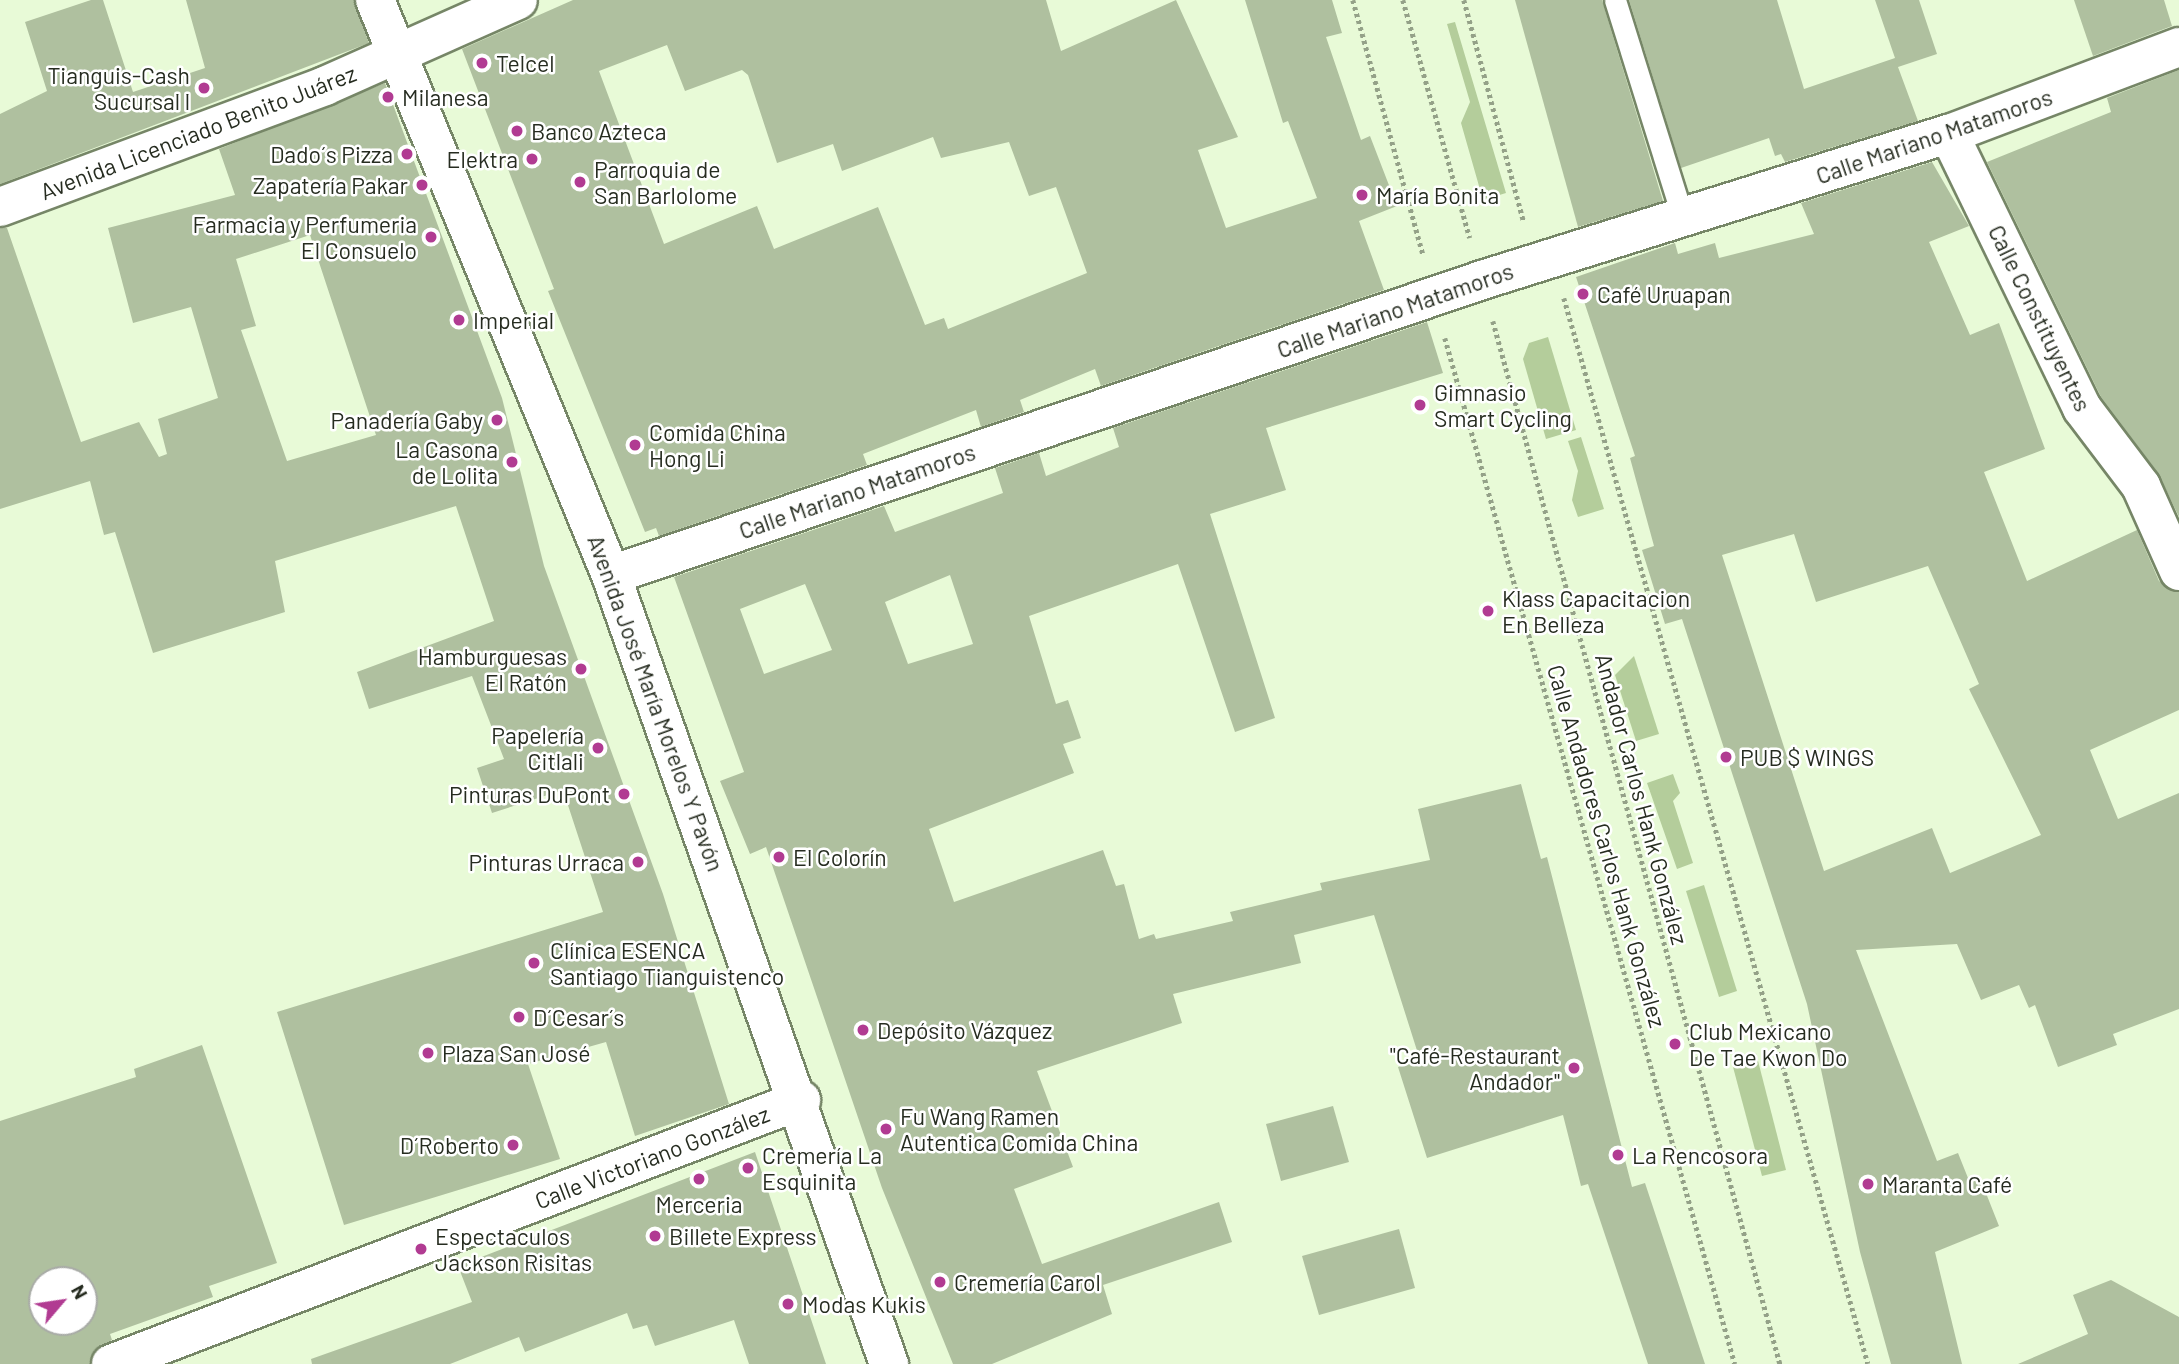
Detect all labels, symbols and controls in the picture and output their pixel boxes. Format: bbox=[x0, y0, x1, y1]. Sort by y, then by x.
place label: Telcel bbox=[496, 49, 554, 77]
marker: Telcel bbox=[474, 55, 490, 71]
street label: Avenida Licenciado Benito Juárez bbox=[36, 59, 360, 205]
place label: Tianguis-Cash Sucursal l bbox=[48, 61, 190, 115]
marker: Tianguis-Cash Sucursal l bbox=[196, 80, 212, 96]
place label: Milanesa bbox=[402, 83, 488, 111]
street label: Calle Mariano Matamoros bbox=[1812, 83, 2056, 189]
marker: Milanesa bbox=[380, 89, 396, 105]
place label: Banco Azteca bbox=[531, 117, 666, 145]
marker: Banco Azteca bbox=[509, 123, 525, 139]
place label: Dado´s Pizza bbox=[270, 140, 393, 168]
place label: Elektra bbox=[447, 145, 518, 173]
marker: Dado´s Pizza bbox=[399, 146, 415, 162]
marker: Elektra bbox=[524, 151, 540, 167]
place label: Parroquia de San Barlolome bbox=[594, 155, 737, 209]
place label: Zapatería Pakar bbox=[253, 171, 408, 199]
marker: Parroquia de San Barlolome bbox=[572, 174, 588, 190]
marker: Zapatería Pakar bbox=[414, 177, 430, 193]
place label: María Bonita bbox=[1376, 181, 1499, 209]
marker: María Bonita bbox=[1354, 187, 1370, 203]
place label: Farmacia y Perfumeria El Consuelo bbox=[193, 210, 417, 264]
street label: Calle Constituyentes bbox=[1983, 220, 2097, 416]
marker: Farmacia y Perfumeria El Consuelo bbox=[423, 229, 439, 245]
street label: Calle Mariano Matamoros bbox=[1273, 257, 1517, 363]
place label: Café Uruapan bbox=[1597, 280, 1731, 308]
marker: Café Uruapan bbox=[1575, 286, 1591, 302]
place label: Imperial bbox=[473, 306, 554, 334]
marker: Imperial bbox=[451, 312, 467, 328]
place label: Gimnasio Smart Cycling bbox=[1434, 378, 1572, 432]
marker: Gimnasio Smart Cycling bbox=[1412, 397, 1428, 413]
place label: Panadería Gaby bbox=[330, 406, 483, 434]
marker: Panadería Gaby bbox=[489, 412, 505, 428]
place label: Comida China Hong Li bbox=[649, 418, 786, 472]
place label: La Casona de Lolita bbox=[395, 435, 498, 489]
marker: Comida China Hong Li bbox=[627, 437, 643, 453]
street label: Calle Mariano Matamoros bbox=[735, 438, 979, 544]
marker: La Casona de Lolita bbox=[504, 454, 520, 470]
street label: Avenida José María Morelos Y Pavón bbox=[582, 531, 730, 875]
place label: Klass Capacitacion En Belleza bbox=[1502, 584, 1690, 638]
marker: Klass Capacitacion En Belleza bbox=[1480, 603, 1496, 619]
place label: Hamburguesas El Ratón bbox=[418, 642, 567, 696]
street label: Andador Carlos Hank González bbox=[1590, 651, 1694, 947]
marker: Hamburguesas El Ratón bbox=[573, 661, 589, 677]
street label: Calle Andadores Carlos Hank González bbox=[1542, 661, 1672, 1031]
place label: Papelería Citlali bbox=[491, 721, 584, 775]
marker: Papelería Citlali bbox=[590, 740, 606, 756]
place label: PUB $ WINGS bbox=[1740, 743, 1874, 771]
marker: PUB $ WINGS bbox=[1718, 749, 1734, 765]
place label: Pinturas DuPont bbox=[449, 780, 610, 808]
marker: Pinturas DuPont bbox=[616, 786, 632, 802]
place label: El Colorín bbox=[793, 843, 887, 871]
place label: Pinturas Urraca bbox=[469, 848, 624, 876]
marker: El Colorín bbox=[771, 849, 787, 865]
marker: Pinturas Urraca bbox=[630, 854, 646, 870]
place label: Clínica ESENCA Santiago Tianguistenco bbox=[550, 936, 784, 990]
marker: Clínica ESENCA Santiago Tianguistenco bbox=[524, 953, 544, 973]
place label: D´Cesar´s bbox=[533, 1003, 624, 1031]
marker: D´Cesar´s bbox=[511, 1009, 527, 1025]
place label: Depósito Vázquez bbox=[877, 1016, 1052, 1044]
place label: Club Mexicano De Tae Kwon Do bbox=[1689, 1017, 1847, 1071]
marker: Depósito Vázquez bbox=[855, 1022, 871, 1038]
marker: Club Mexicano De Tae Kwon Do bbox=[1667, 1036, 1683, 1052]
place label: Plaza San José bbox=[442, 1039, 591, 1067]
place label: "Café-Restaurant Andador" bbox=[1390, 1041, 1560, 1095]
marker: Plaza San José bbox=[420, 1045, 436, 1061]
marker: "Café-Restaurant Andador" bbox=[1566, 1060, 1582, 1076]
street label: Calle Victoriano González bbox=[531, 1099, 773, 1215]
place label: Fu Wang Ramen Autentica Comida China bbox=[900, 1102, 1138, 1156]
marker: Fu Wang Ramen Autentica Comida China bbox=[878, 1121, 894, 1137]
place label: D´Roberto bbox=[400, 1131, 499, 1159]
marker: D´Roberto bbox=[505, 1137, 521, 1153]
place label: Cremería La Esquinita bbox=[762, 1141, 882, 1195]
place label: La Rencosora bbox=[1632, 1141, 1768, 1169]
marker: La Rencosora bbox=[1610, 1147, 1626, 1163]
marker: Cremería La Esquinita bbox=[740, 1160, 756, 1176]
place label: Maranta Café bbox=[1882, 1170, 2012, 1198]
marker: Merceria bbox=[691, 1171, 707, 1187]
marker: Maranta Café bbox=[1860, 1176, 1876, 1192]
place label: Merceria bbox=[655, 1190, 743, 1218]
place label: Espectaculos Jackson Risitas bbox=[435, 1222, 592, 1276]
place label: Billete Express bbox=[669, 1222, 817, 1250]
marker: Billete Express bbox=[647, 1228, 663, 1244]
marker: Espectaculos Jackson Risitas bbox=[413, 1241, 429, 1257]
north arrow bbox=[28, 1266, 98, 1336]
place label: Cremería Carol bbox=[954, 1268, 1101, 1296]
marker: Cremería Carol bbox=[932, 1274, 948, 1290]
text: N bbox=[67, 1280, 93, 1303]
place label: Modas Kukis bbox=[802, 1290, 926, 1318]
marker: Modas Kukis bbox=[780, 1296, 796, 1312]

